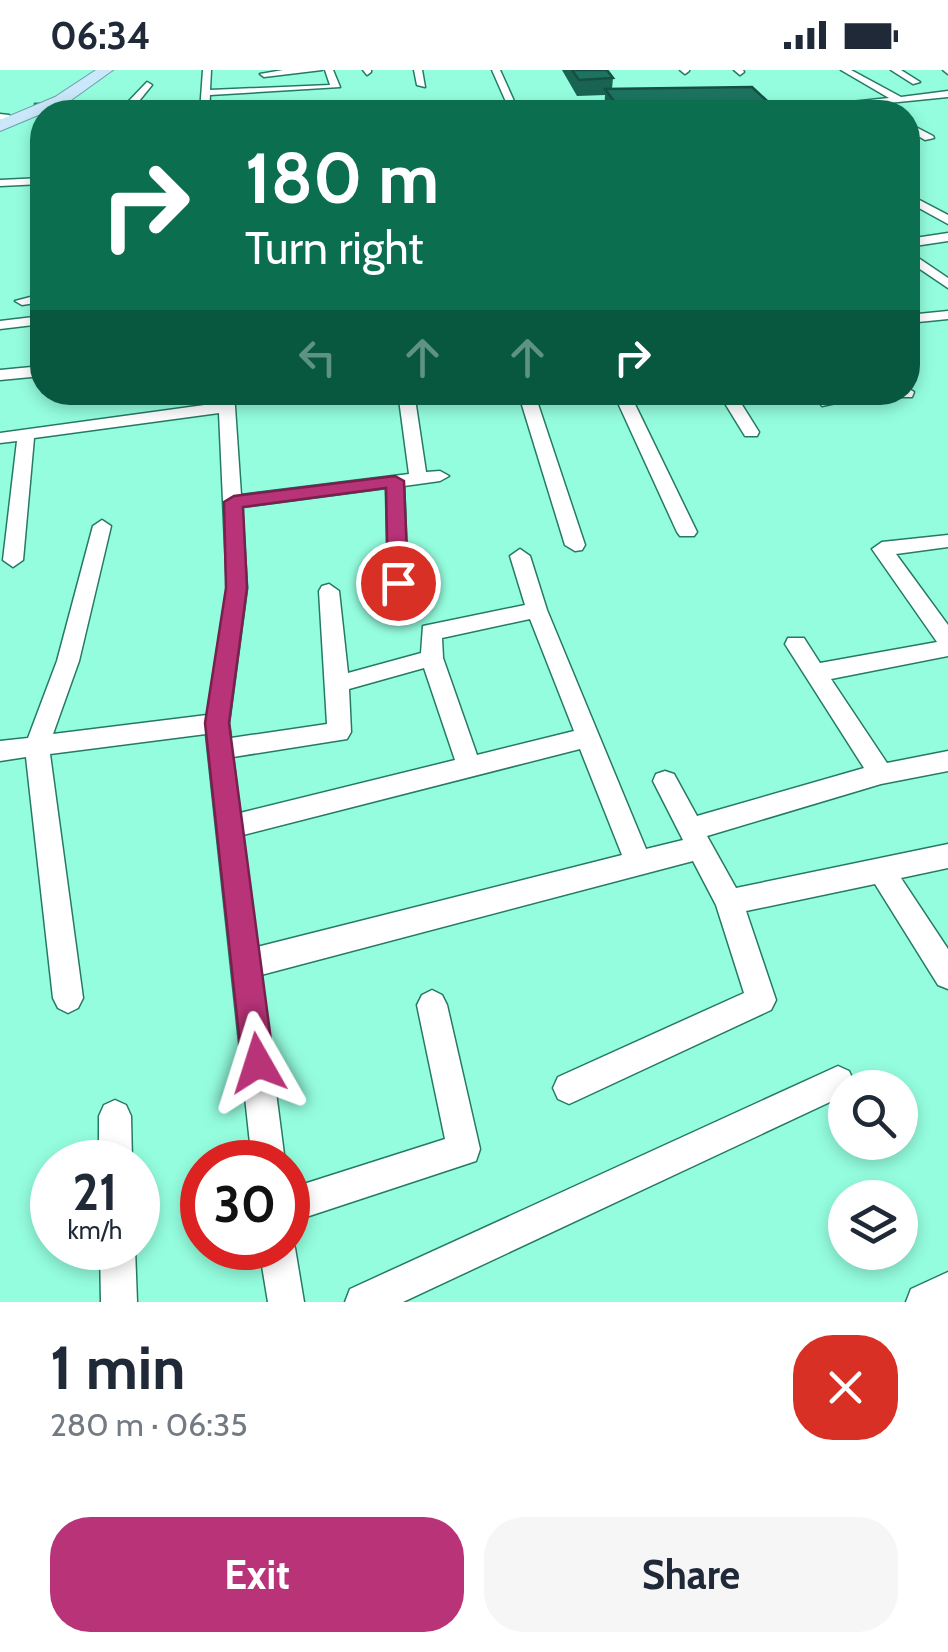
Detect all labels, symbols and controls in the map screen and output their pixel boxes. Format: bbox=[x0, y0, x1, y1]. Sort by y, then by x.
text: 06:34 bbox=[50, 12, 151, 59]
text: 180 m bbox=[245, 135, 439, 221]
icon: right bbox=[80, 140, 210, 270]
text: Turn right bbox=[245, 221, 424, 275]
icon: left bbox=[290, 330, 345, 385]
icon: ahead bbox=[395, 330, 450, 385]
icon: ahead bbox=[500, 330, 555, 385]
icon: right bbox=[605, 330, 660, 385]
pin bbox=[356, 541, 441, 626]
icon: arrive bbox=[371, 556, 426, 611]
position arrow bbox=[206, 1011, 310, 1115]
map controls bbox=[828, 1070, 918, 1270]
button: search bbox=[828, 1070, 918, 1160]
speed limit sign: 30 bbox=[180, 1140, 310, 1270]
text: 21 bbox=[73, 1162, 117, 1223]
button: layers bbox=[828, 1180, 918, 1270]
text: km/h bbox=[68, 1215, 122, 1245]
text: 1 min bbox=[50, 1331, 185, 1404]
button: close bbox=[793, 1335, 898, 1440]
text: 280 m · 06:35 bbox=[50, 1405, 248, 1444]
button: Exit bbox=[50, 1517, 464, 1632]
button: Share bbox=[484, 1517, 898, 1632]

